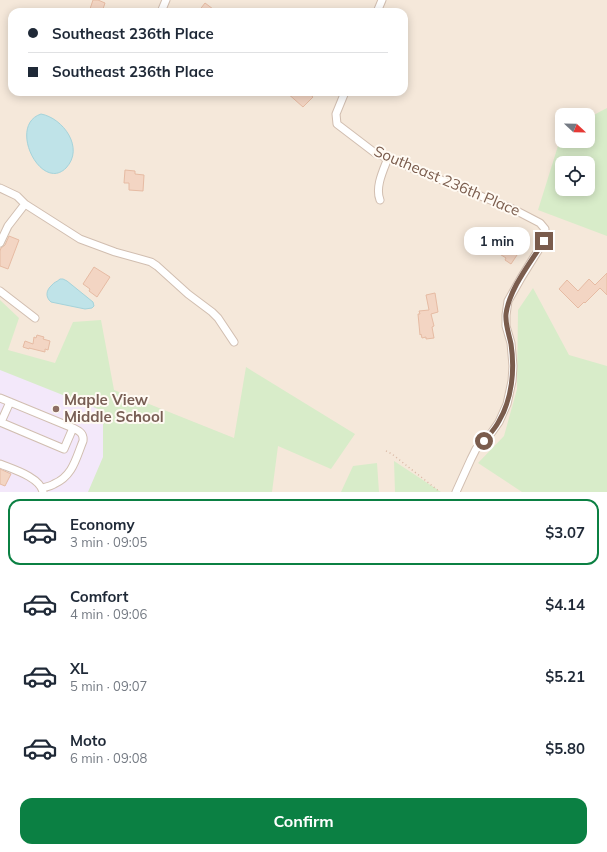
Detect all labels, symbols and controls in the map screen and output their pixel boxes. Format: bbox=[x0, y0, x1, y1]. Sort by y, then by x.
text: Southeast 236th Place bbox=[52, 24, 214, 43]
text: Southeast 236th Place bbox=[52, 62, 214, 81]
north arrow bbox=[555, 108, 595, 148]
map controls bbox=[555, 108, 595, 196]
street label: Southeast 236th Place bbox=[371, 141, 523, 220]
button: locate bbox=[555, 156, 595, 196]
callout: 1 min bbox=[464, 227, 530, 255]
route end bbox=[535, 232, 553, 250]
text: 1 min bbox=[480, 233, 514, 249]
place label: Maple View Middle School bbox=[64, 390, 164, 426]
marker: Maple View Middle School bbox=[51, 404, 61, 414]
route start bbox=[475, 432, 493, 450]
icon: car bbox=[22, 514, 58, 550]
text: Economy bbox=[70, 515, 135, 534]
text: $3.07 bbox=[545, 523, 585, 542]
text: 3 min · 09:05 bbox=[70, 534, 147, 550]
icon: car bbox=[22, 586, 58, 622]
text: Comfort bbox=[70, 587, 128, 606]
text: $4.14 bbox=[545, 595, 585, 614]
text: 4 min · 09:06 bbox=[70, 606, 147, 622]
icon: car bbox=[22, 658, 58, 694]
text: XL bbox=[70, 659, 88, 678]
text: $5.21 bbox=[545, 667, 585, 686]
text: 5 min · 09:07 bbox=[70, 678, 147, 694]
icon: car bbox=[22, 730, 58, 766]
text: Moto bbox=[70, 731, 106, 750]
text: $5.80 bbox=[545, 739, 585, 758]
text: 6 min · 09:08 bbox=[70, 750, 147, 766]
button: Confirm bbox=[20, 798, 587, 844]

